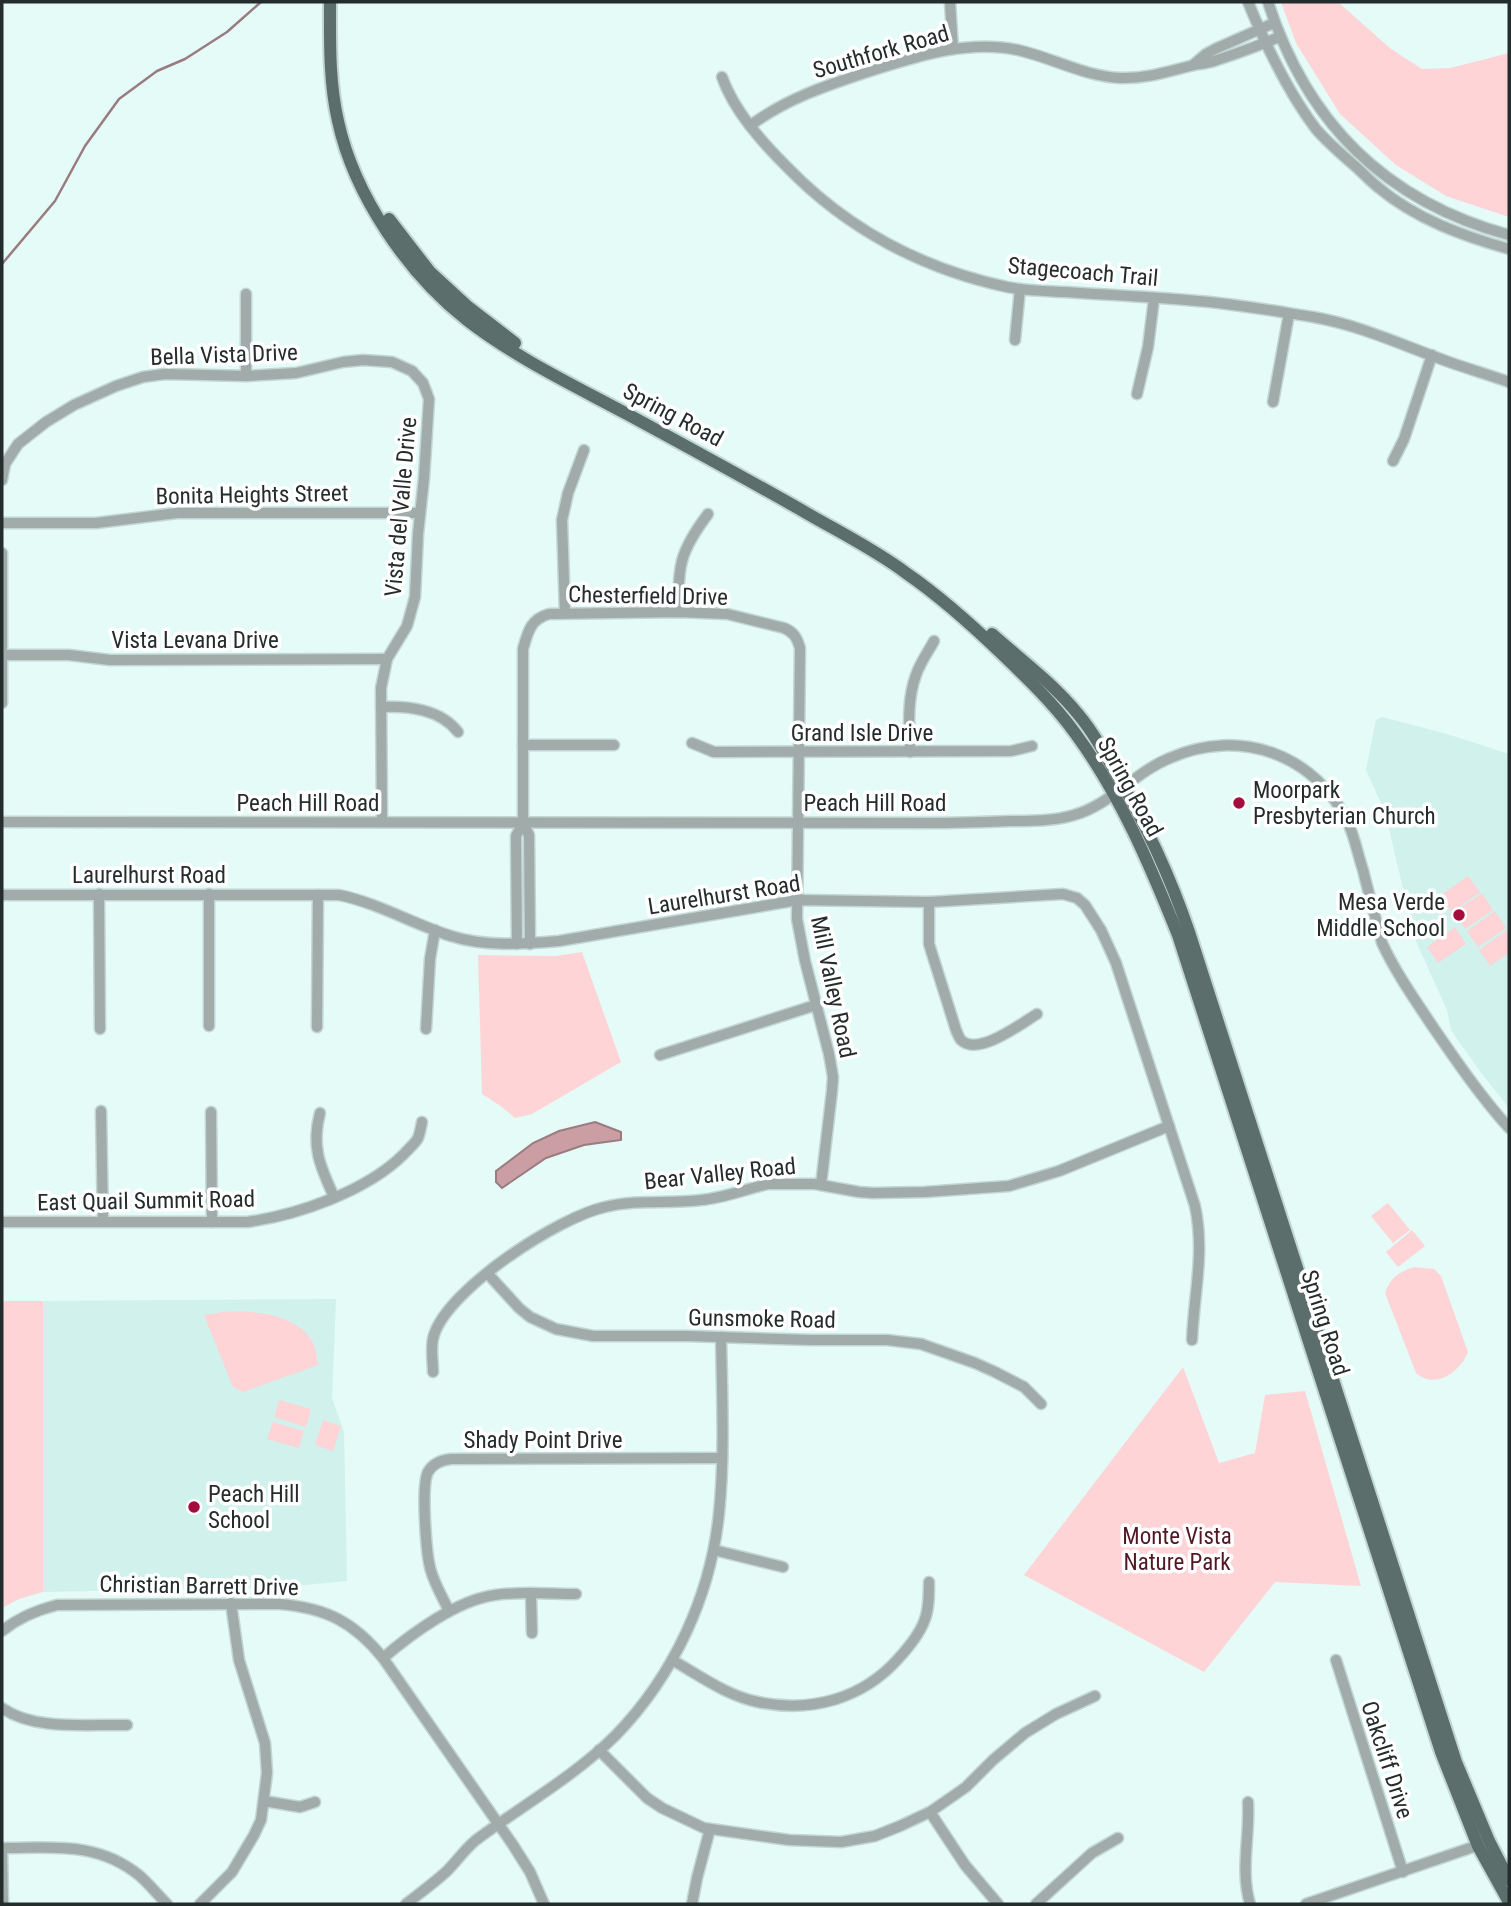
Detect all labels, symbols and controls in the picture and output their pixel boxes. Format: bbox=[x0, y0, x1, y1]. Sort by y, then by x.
street label: Southfork Road bbox=[810, 20, 952, 84]
street label: Stagecoach Trail bbox=[1007, 252, 1159, 292]
street label: Bella Vista Drive bbox=[150, 339, 298, 371]
street label: Spring Road bbox=[618, 377, 728, 453]
street label: Vista del Valle Drive bbox=[380, 416, 422, 598]
street label: Bonita Heights Street bbox=[155, 480, 349, 510]
street label: Chesterfield Drive bbox=[568, 581, 728, 611]
street label: Vista Levana Drive bbox=[111, 627, 279, 654]
street label: Grand Isle Drive bbox=[791, 720, 933, 747]
street label: Spring Road bbox=[1092, 733, 1168, 841]
place label: Moorpark Presbyterian Church bbox=[1253, 777, 1436, 830]
street label: Peach Hill Road bbox=[237, 790, 379, 817]
street label: Peach Hill Road bbox=[804, 790, 946, 817]
marker: Moorpark Presbyterian Church bbox=[1231, 795, 1247, 811]
street label: Laurelhurst Road bbox=[72, 862, 226, 889]
street label: Laurelhurst Road bbox=[646, 870, 802, 920]
place label: Mesa Verde Middle School bbox=[1316, 889, 1445, 942]
marker: Mesa Verde Middle School bbox=[1451, 907, 1467, 923]
street label: Mill Valley Road bbox=[805, 914, 861, 1060]
street label: Bear Valley Road bbox=[643, 1153, 797, 1195]
street label: East Quail Summit Road bbox=[37, 1186, 255, 1216]
street label: Spring Road bbox=[1295, 1267, 1355, 1379]
street label: Gunsmoke Road bbox=[688, 1304, 836, 1334]
street label: Shady Point Drive bbox=[464, 1427, 622, 1454]
place label: Peach Hill School bbox=[208, 1481, 300, 1534]
marker: Peach Hill School bbox=[186, 1499, 202, 1515]
park label: Monte Vista Nature Park bbox=[1122, 1523, 1232, 1576]
street label: Christian Barrett Drive bbox=[99, 1571, 299, 1601]
street label: Oakcliff Drive bbox=[1355, 1698, 1419, 1822]

